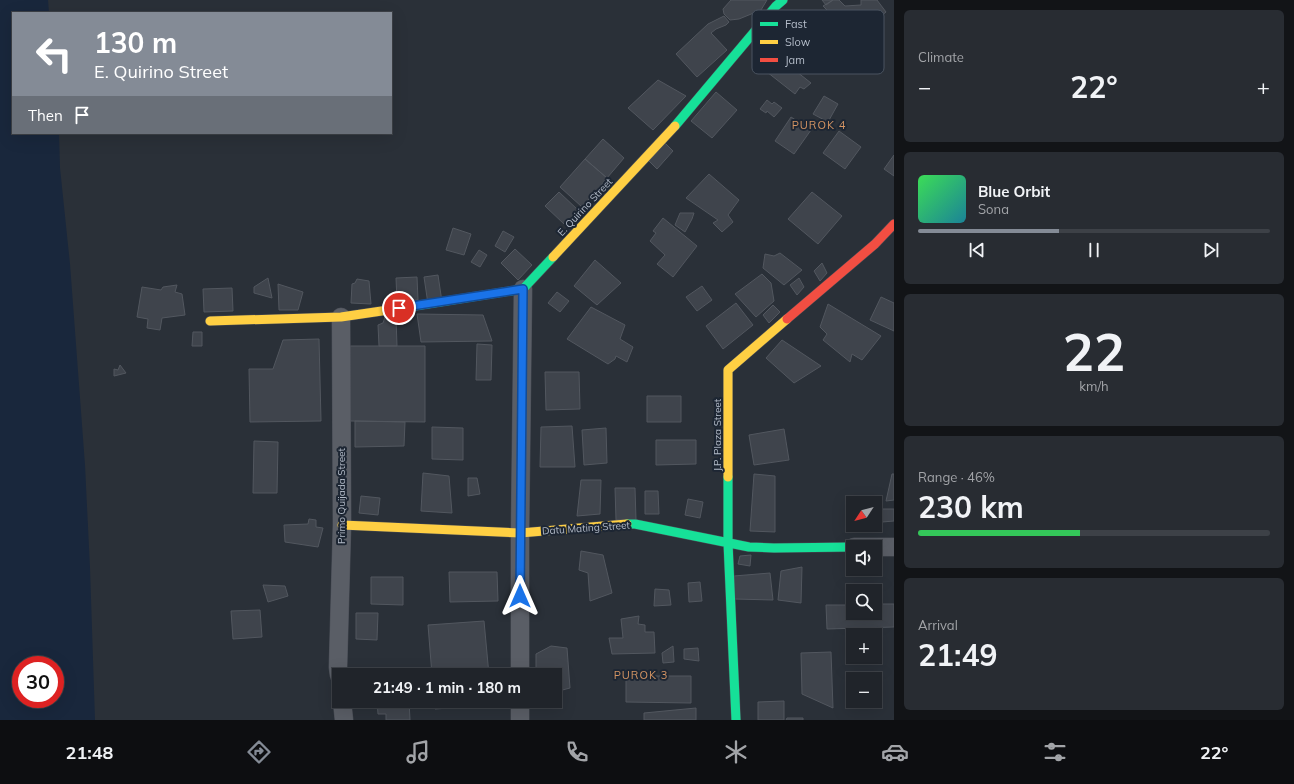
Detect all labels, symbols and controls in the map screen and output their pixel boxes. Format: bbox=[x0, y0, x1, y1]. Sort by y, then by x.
legend bbox=[752, 10, 884, 74]
text: Fast bbox=[785, 17, 807, 31]
text: 130 m bbox=[94, 25, 177, 60]
icon: left bbox=[28, 28, 80, 80]
text: Slow bbox=[785, 35, 811, 49]
text: Climate bbox=[918, 49, 964, 65]
text: Jam bbox=[785, 53, 805, 67]
text: E. Quirino Street bbox=[94, 60, 228, 83]
text: 22° bbox=[1070, 68, 1118, 106]
text: − bbox=[918, 73, 931, 101]
text: + bbox=[1257, 73, 1270, 101]
icon: arrive bbox=[71, 104, 93, 126]
text: Then bbox=[28, 106, 63, 125]
district label: PUROK 4 bbox=[792, 118, 846, 132]
street label: E. Quirino Street bbox=[555, 175, 616, 239]
text: Blue Orbit bbox=[978, 182, 1050, 201]
text: Sona bbox=[978, 201, 1009, 217]
icon: previous bbox=[966, 239, 988, 261]
icon: pause bbox=[1083, 239, 1105, 261]
icon: next bbox=[1200, 239, 1222, 261]
pin bbox=[382, 291, 416, 325]
icon: arrive bbox=[388, 297, 410, 319]
text: 22 bbox=[1063, 319, 1125, 384]
text: km/h bbox=[1079, 378, 1109, 394]
street label: J.P. Plaza Street bbox=[711, 398, 724, 471]
street label: Primo Quijada Street bbox=[335, 447, 348, 544]
text: Range · 46% bbox=[918, 469, 995, 485]
text: 230 km bbox=[918, 488, 1024, 526]
north arrow bbox=[846, 496, 882, 532]
map controls bbox=[846, 496, 882, 708]
street label: Datu Mating Street bbox=[542, 518, 631, 538]
button: sound bbox=[846, 540, 882, 576]
position arrow bbox=[499, 575, 541, 617]
button: search bbox=[846, 584, 882, 620]
text: Arrival bbox=[918, 617, 958, 633]
button: + bbox=[846, 628, 882, 664]
text: 21:49 bbox=[918, 636, 997, 674]
speed limit sign: 30 bbox=[12, 656, 64, 708]
district label: PUROK 3 bbox=[614, 668, 668, 682]
button: − bbox=[846, 672, 882, 708]
text: 21:49 · 1 min · 180 m bbox=[373, 678, 521, 697]
icon: directions bbox=[245, 738, 273, 766]
icon: music bbox=[404, 738, 432, 766]
icon: phone bbox=[563, 738, 591, 766]
icon: climate bbox=[722, 738, 750, 766]
icon: car bbox=[881, 738, 909, 766]
icon: filters bbox=[1041, 738, 1069, 766]
text: 21:48 bbox=[66, 741, 113, 764]
text: 22° bbox=[1200, 741, 1228, 764]

